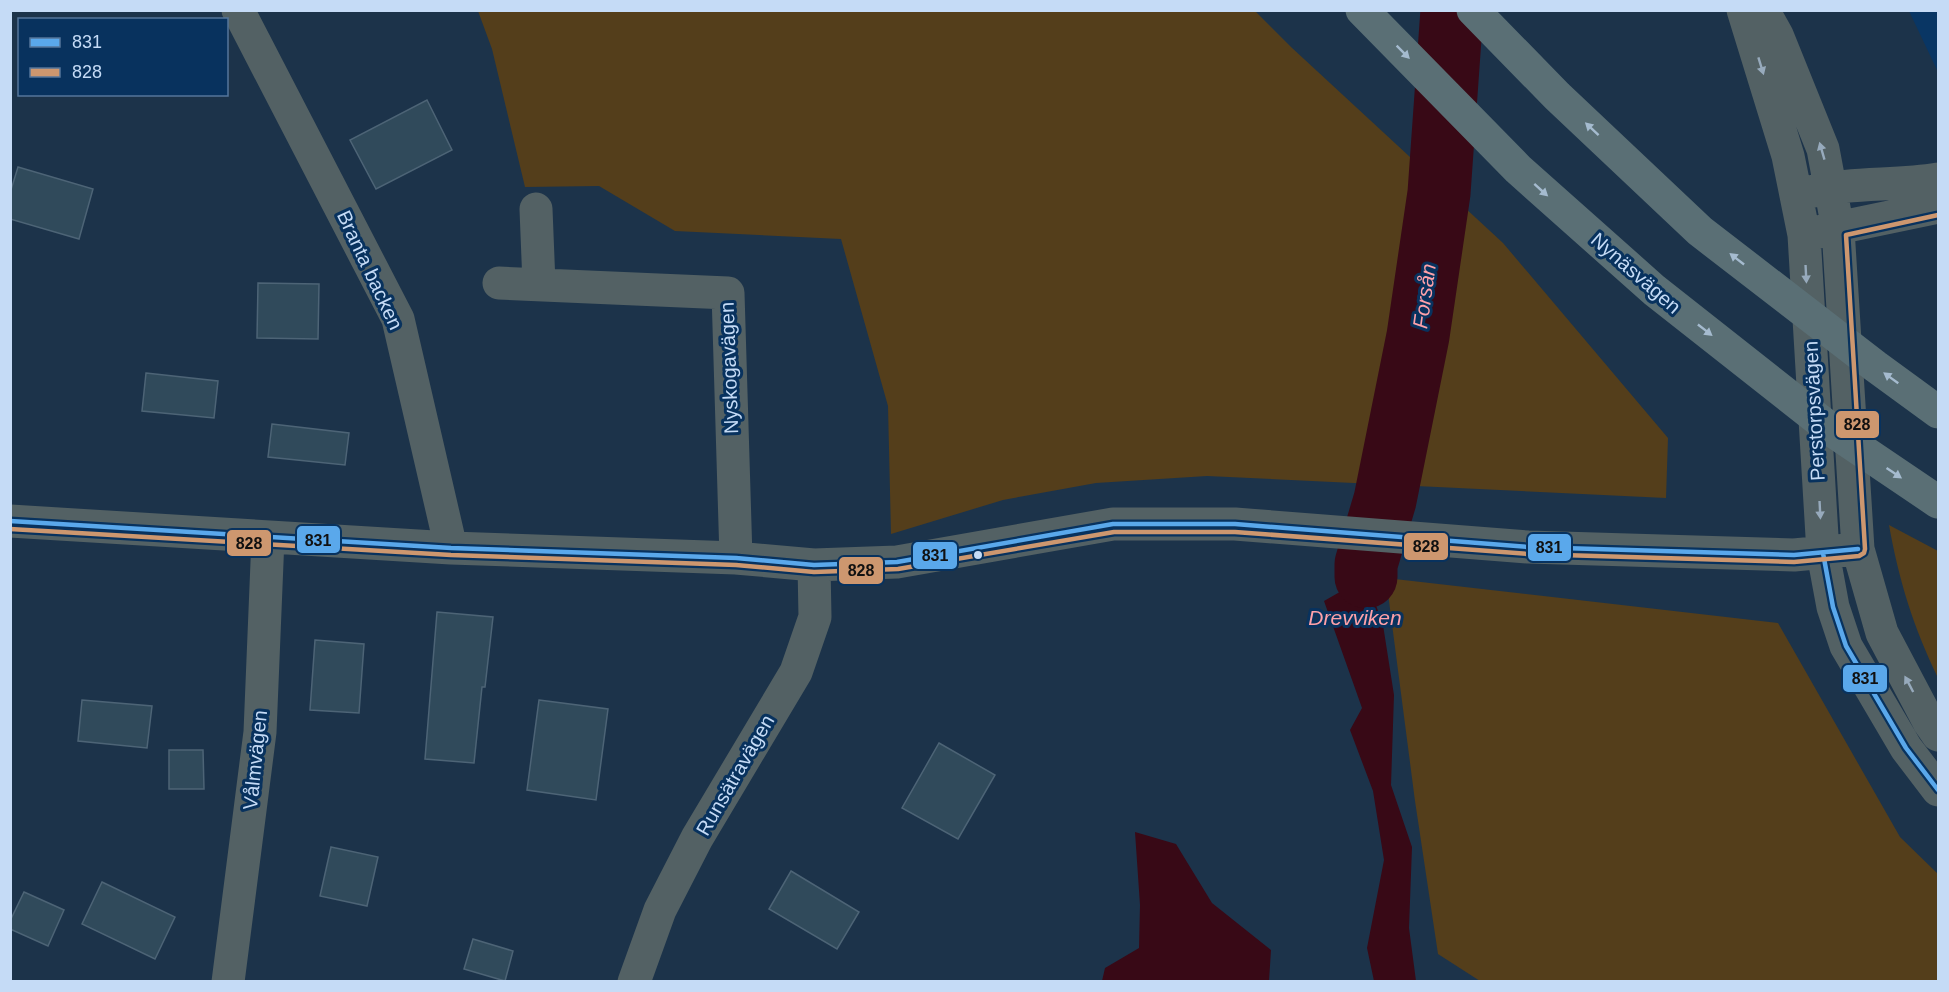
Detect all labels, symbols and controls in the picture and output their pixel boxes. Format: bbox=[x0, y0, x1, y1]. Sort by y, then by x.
legend bbox=[18, 18, 228, 96]
text: 831 bbox=[72, 32, 102, 52]
one-way arrow bbox=[1396, 45, 1410, 60]
one-way arrow bbox=[1756, 57, 1766, 75]
text: 828 bbox=[72, 62, 102, 82]
one-way arrow bbox=[1584, 122, 1599, 136]
one-way arrow bbox=[1817, 142, 1827, 160]
one-way arrow bbox=[1533, 183, 1548, 196]
street label: Branta backen bbox=[333, 207, 407, 333]
street label: Nynäsvägen bbox=[1587, 228, 1685, 318]
one-way arrow bbox=[1729, 253, 1745, 265]
water label: Forsån bbox=[1408, 262, 1440, 330]
one-way arrow bbox=[1802, 264, 1811, 283]
street label: Nyskogavägen bbox=[716, 302, 742, 434]
one-way arrow bbox=[1697, 324, 1713, 337]
street label: Perstorpsvägen bbox=[1799, 340, 1829, 482]
one-way arrow bbox=[1884, 372, 1900, 384]
line badge: 828 bbox=[1835, 410, 1880, 439]
text: 828 bbox=[1844, 416, 1870, 433]
one-way arrow bbox=[1886, 467, 1903, 478]
one-way arrow bbox=[1816, 501, 1825, 520]
line badge: 831 bbox=[296, 525, 341, 554]
line badge: 828 bbox=[226, 529, 272, 557]
text: 831 bbox=[305, 532, 331, 549]
line badge: 828 bbox=[1403, 532, 1449, 561]
line badge: 831 bbox=[1527, 533, 1572, 562]
text: 828 bbox=[236, 535, 262, 552]
text: 828 bbox=[1413, 538, 1439, 555]
text: 831 bbox=[1536, 539, 1562, 556]
line badge: 831 bbox=[912, 541, 958, 570]
text: 831 bbox=[922, 547, 948, 564]
unlabelled marker bbox=[972, 549, 984, 561]
line badge: 828 bbox=[838, 556, 884, 585]
text: 828 bbox=[848, 562, 874, 579]
water label: Drevviken bbox=[1308, 606, 1402, 629]
line badge: 831 bbox=[1842, 664, 1888, 693]
text: 831 bbox=[1852, 670, 1878, 687]
one-way arrow bbox=[1904, 676, 1914, 693]
street label: Vålmvägen bbox=[239, 709, 271, 811]
street label: Runsätravägen bbox=[692, 711, 778, 839]

